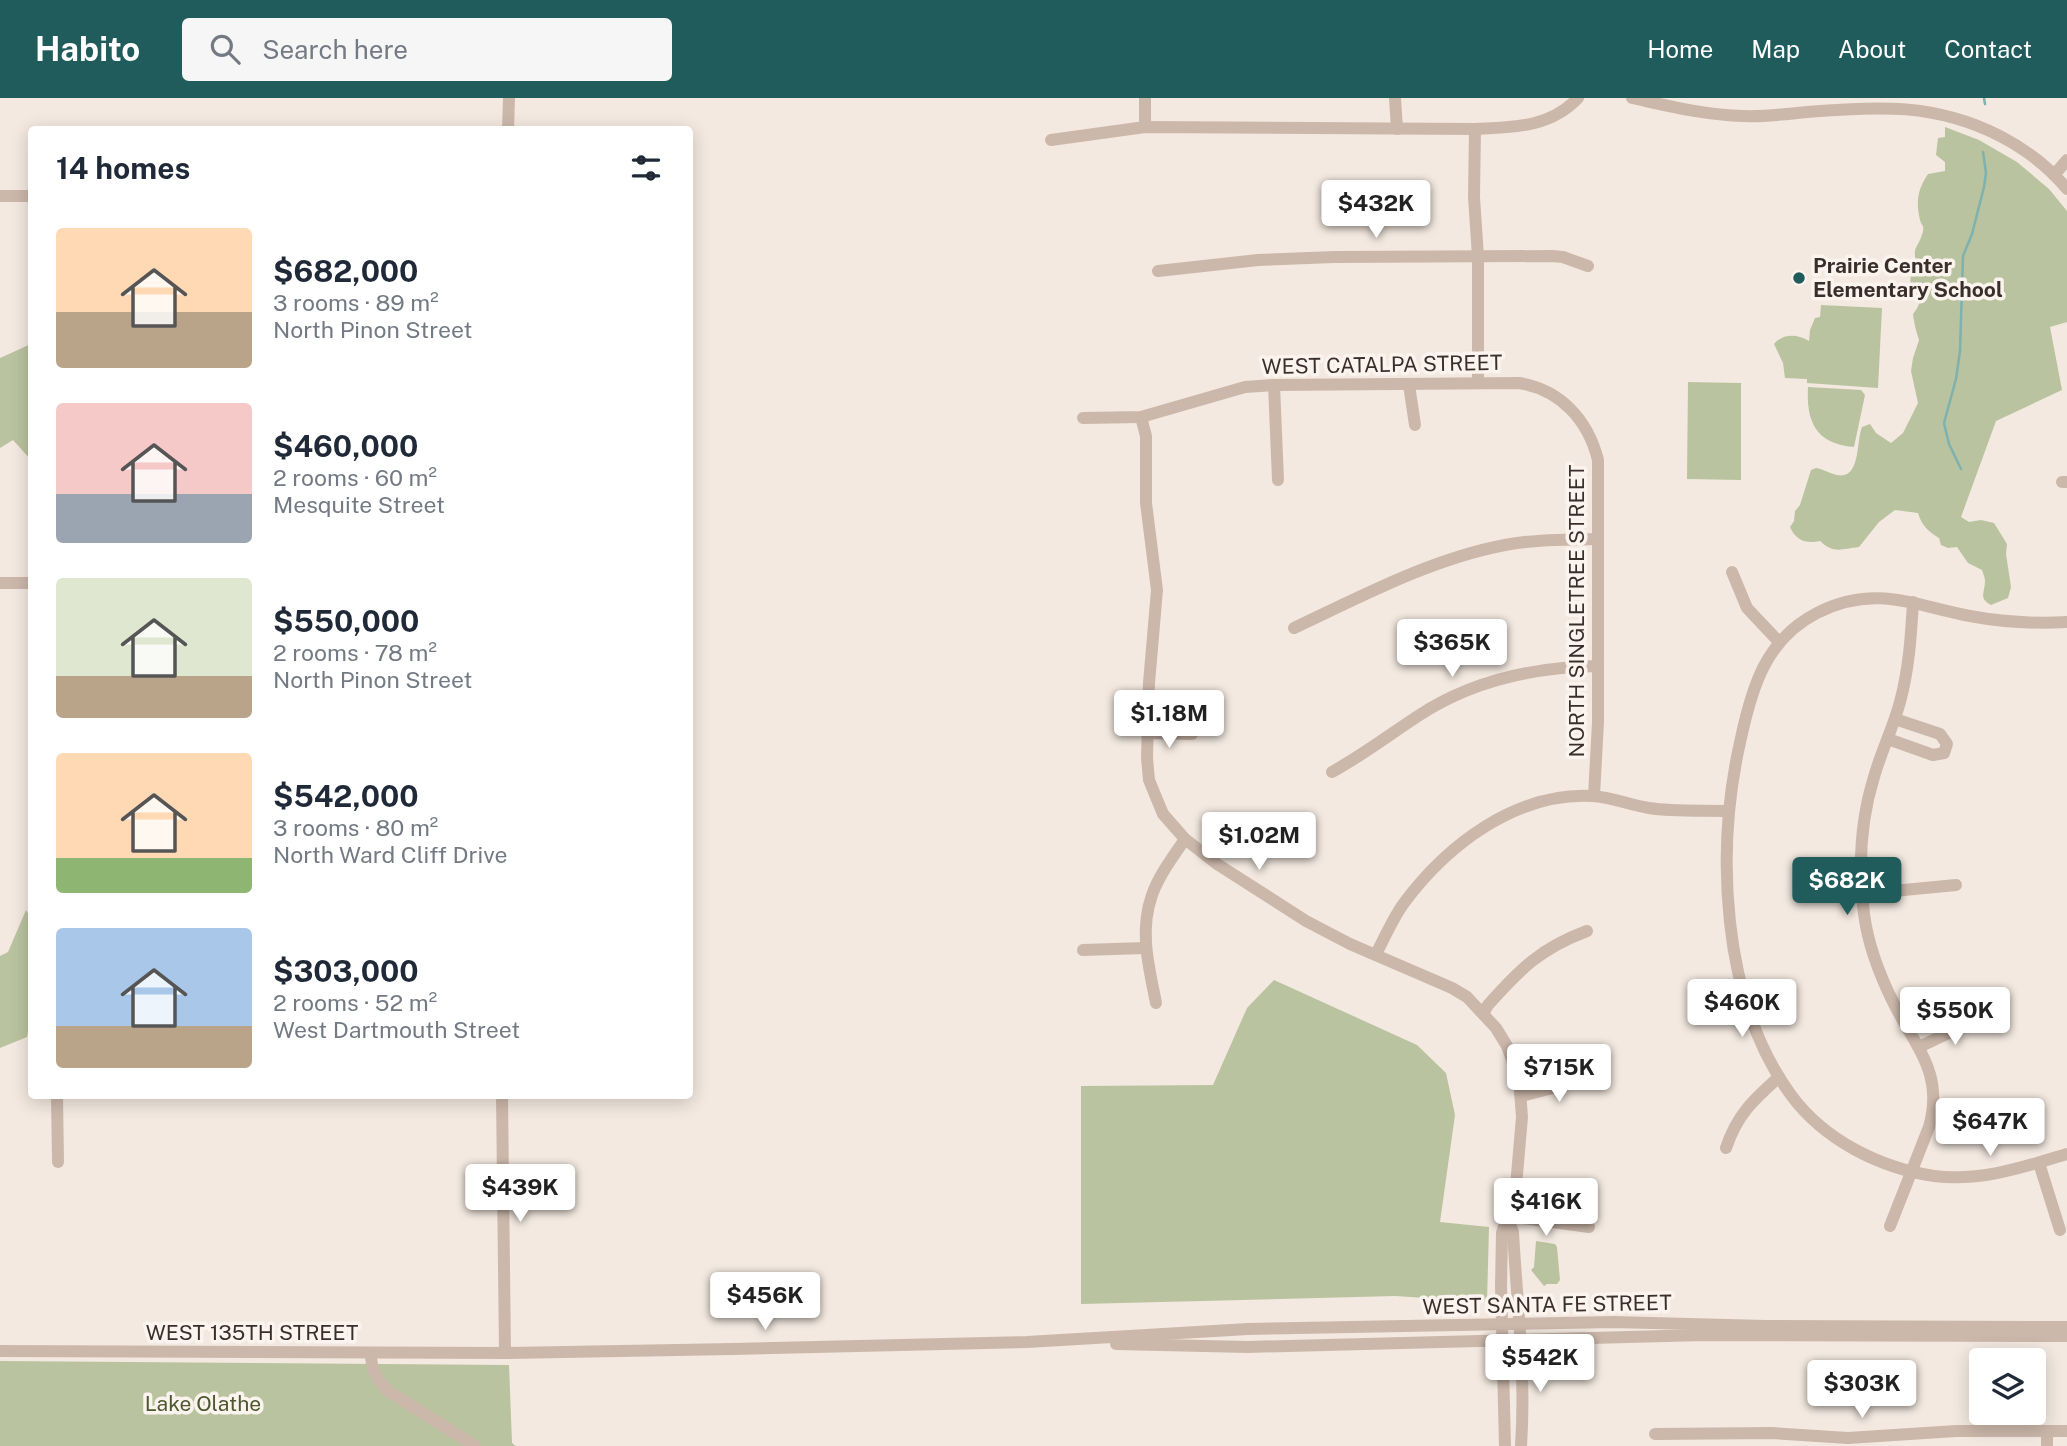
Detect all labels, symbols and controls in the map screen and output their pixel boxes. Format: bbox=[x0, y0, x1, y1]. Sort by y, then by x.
search box bbox=[182, 18, 672, 81]
text: Habito bbox=[35, 30, 140, 68]
icon: search bbox=[206, 30, 244, 68]
text: Search here bbox=[262, 34, 408, 65]
text: Home bbox=[1647, 35, 1713, 63]
text: Map bbox=[1751, 35, 1800, 63]
text: About bbox=[1838, 35, 1906, 63]
text: Contact bbox=[1944, 35, 2032, 63]
icon: filters bbox=[627, 149, 665, 187]
text: 14 homes bbox=[56, 150, 190, 186]
pin: $432K bbox=[1327, 180, 1425, 240]
text: $432K bbox=[1337, 189, 1415, 216]
text: $682,000 bbox=[273, 253, 418, 289]
place label: Prairie Center Elementary School bbox=[1813, 253, 2003, 302]
icon: home bbox=[112, 256, 196, 340]
marker: Prairie Center Elementary School bbox=[1791, 270, 1807, 286]
text: 3 rooms · 89 m² bbox=[273, 289, 439, 316]
text: North Pinon Street bbox=[273, 316, 472, 343]
street label: WEST CATALPA STREET bbox=[1261, 350, 1503, 379]
text: $460,000 bbox=[273, 428, 418, 464]
icon: home bbox=[112, 431, 196, 515]
text: 2 rooms · 60 m² bbox=[273, 464, 437, 491]
street label: NORTH SINGLETREE STREET bbox=[1564, 465, 1589, 757]
text: Mesquite Street bbox=[273, 491, 445, 518]
text: $550,000 bbox=[273, 603, 419, 639]
icon: home bbox=[112, 606, 196, 690]
pin: $365K bbox=[1403, 620, 1501, 679]
text: $365K bbox=[1413, 628, 1491, 655]
text: 2 rooms · 78 m² bbox=[273, 639, 437, 666]
text: North Pinon Street bbox=[273, 666, 472, 693]
pin: $1.18M bbox=[1112, 690, 1226, 750]
text: $1.18M bbox=[1130, 699, 1208, 726]
text: $542,000 bbox=[273, 778, 419, 814]
icon: home bbox=[112, 781, 196, 865]
pin: $1.02M bbox=[1202, 812, 1316, 872]
text: 3 rooms · 80 m² bbox=[273, 814, 438, 841]
text: $1.02M bbox=[1218, 821, 1300, 848]
text: North Ward Cliff Drive bbox=[273, 841, 508, 868]
pin: $682K bbox=[1798, 858, 1896, 917]
text: $682K bbox=[1808, 866, 1886, 893]
text: $303,000 bbox=[273, 953, 419, 989]
icon: home bbox=[112, 956, 196, 1040]
pin: $460K bbox=[1693, 979, 1791, 1039]
text: $460K bbox=[1703, 988, 1781, 1015]
pin: $550K bbox=[1906, 988, 2004, 1047]
text: 2 rooms · 52 m² bbox=[273, 989, 437, 1016]
text: $550K bbox=[1916, 996, 1994, 1023]
text: West Dartmouth Street bbox=[273, 1016, 520, 1043]
pin: $715K bbox=[1510, 1044, 1608, 1104]
text: $715K bbox=[1523, 1053, 1595, 1080]
pin: $647K bbox=[1941, 1098, 2039, 1158]
text: $647K bbox=[1952, 1107, 2028, 1134]
pin: $439K bbox=[471, 1164, 569, 1224]
text: $439K bbox=[481, 1173, 559, 1200]
pin: $416K bbox=[1497, 1178, 1595, 1238]
text: $416K bbox=[1510, 1187, 1582, 1214]
pin: $456K bbox=[716, 1272, 814, 1332]
text: $456K bbox=[726, 1281, 804, 1308]
street label: WEST SANTA FE STREET bbox=[1422, 1290, 1672, 1319]
street label: WEST 135TH STREET bbox=[146, 1320, 358, 1345]
pin: $542K bbox=[1491, 1334, 1589, 1394]
text: $542K bbox=[1501, 1343, 1579, 1370]
map controls bbox=[1969, 1348, 2046, 1425]
button: layers bbox=[1969, 1348, 2046, 1425]
pin: $303K bbox=[1813, 1360, 1911, 1420]
text: $303K bbox=[1823, 1369, 1901, 1396]
park label: Lake Olathe bbox=[145, 1391, 261, 1416]

